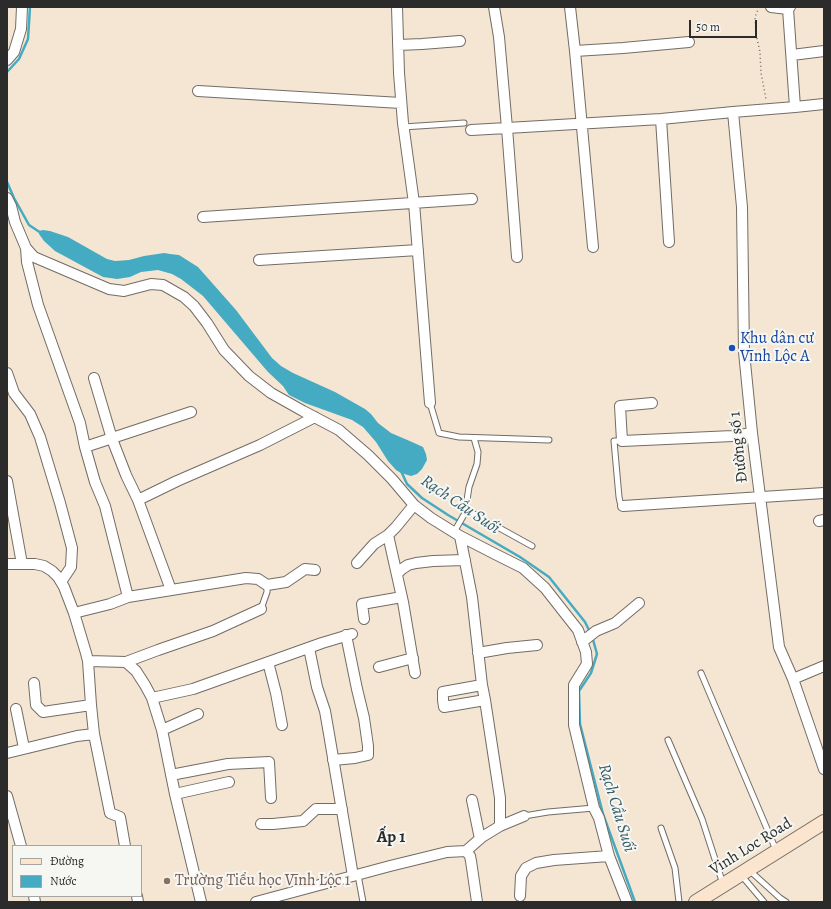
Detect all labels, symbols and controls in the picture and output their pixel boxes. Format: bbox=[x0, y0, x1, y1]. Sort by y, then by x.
scale bar bbox=[691, 12, 759, 38]
text: 50 m bbox=[696, 19, 720, 35]
place label: Khu dân cư Vĩnh Lộc A bbox=[740, 329, 814, 367]
marker: Khu dân cư Vĩnh Lộc A bbox=[727, 343, 737, 353]
street label: Đường số 1 bbox=[726, 410, 752, 484]
water label: Rạch Cầu Suối bbox=[417, 471, 503, 539]
water label: Rạch Cầu Suối bbox=[593, 761, 639, 855]
street label: Vinh Loc Road bbox=[706, 814, 796, 880]
district label: Ấp 1 bbox=[377, 828, 405, 848]
legend bbox=[12, 845, 142, 897]
text: Đường bbox=[50, 853, 84, 869]
place label: Trường Tiểu học Vĩnh Lộc 1 bbox=[175, 871, 350, 891]
text: Nước bbox=[50, 873, 77, 889]
marker: Trường Tiểu học Vĩnh Lộc 1 bbox=[162, 876, 172, 886]

